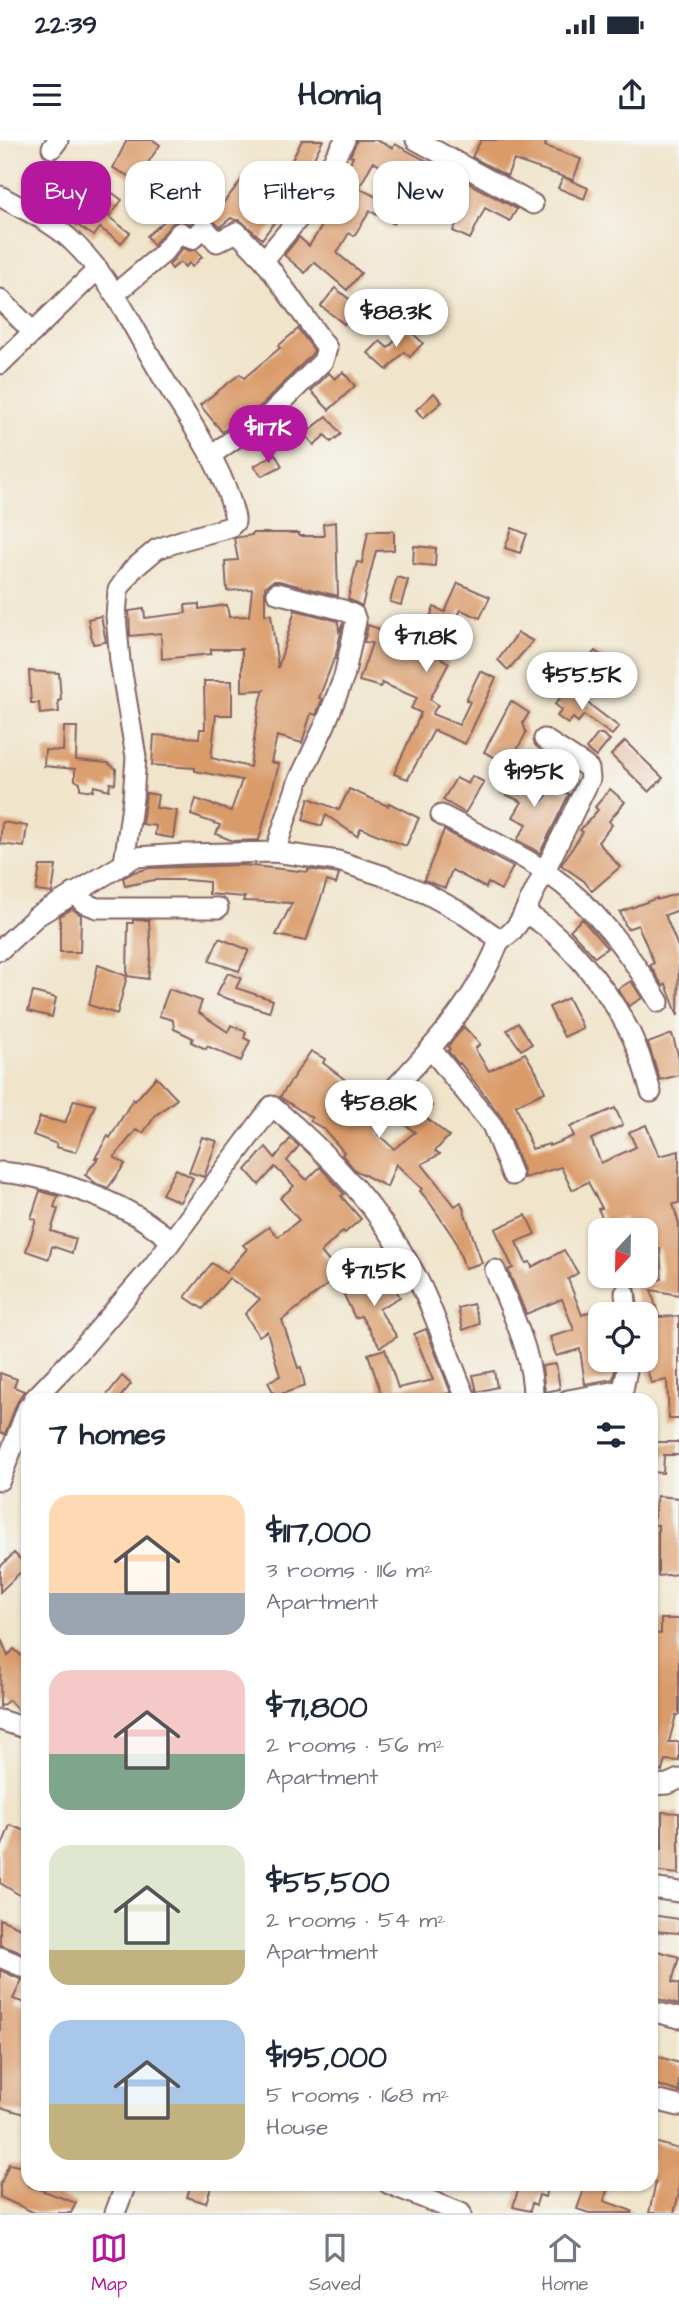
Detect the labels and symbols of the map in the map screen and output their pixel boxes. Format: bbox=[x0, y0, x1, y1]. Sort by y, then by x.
pin: $88.3K bbox=[339, 290, 453, 349]
pin: $117K bbox=[219, 406, 317, 465]
pin: $71.8K bbox=[369, 615, 483, 674]
pin: $55.5K bbox=[525, 652, 639, 712]
pin: $195K bbox=[485, 750, 583, 809]
pin: $58.8K bbox=[322, 1080, 436, 1140]
north arrow bbox=[588, 1218, 658, 1288]
pin: $71.5K bbox=[317, 1248, 431, 1308]

